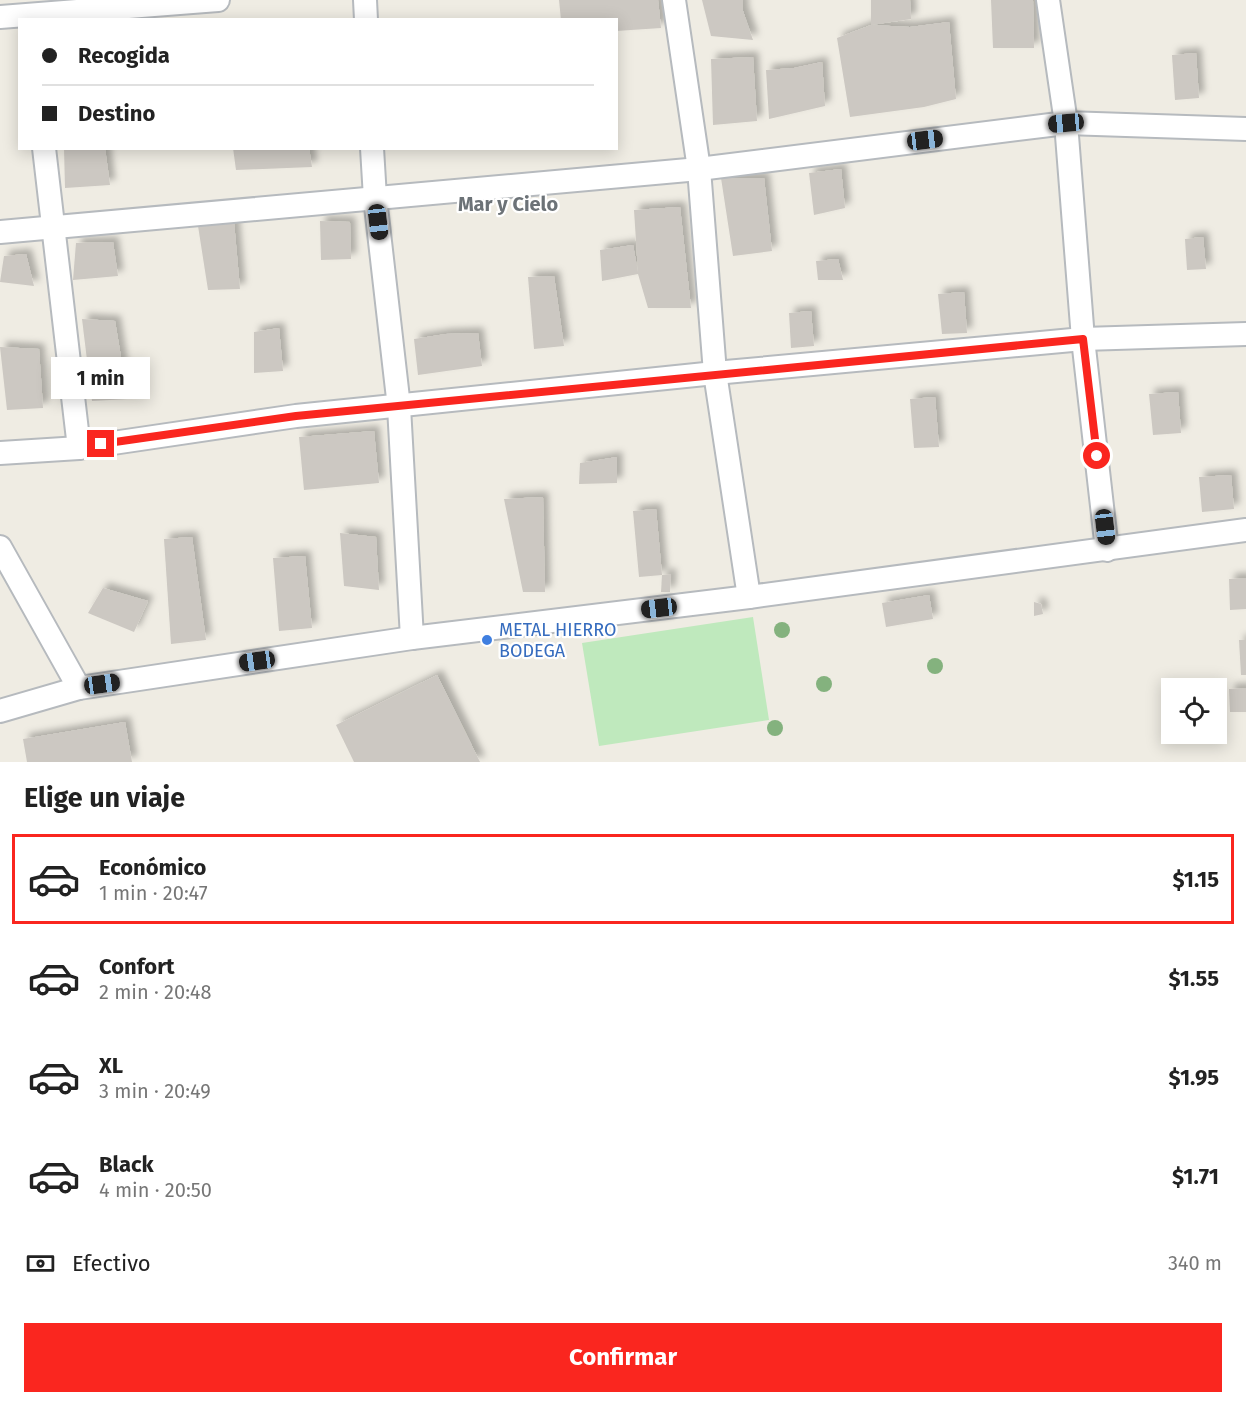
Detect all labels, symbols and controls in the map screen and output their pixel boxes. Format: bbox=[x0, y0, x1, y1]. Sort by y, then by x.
text: Recogida bbox=[78, 42, 170, 69]
text: Destino bbox=[78, 100, 155, 127]
car bbox=[1047, 112, 1085, 134]
car bbox=[906, 129, 944, 151]
district label: Mar y Cielo bbox=[458, 192, 558, 216]
car bbox=[367, 203, 389, 241]
callout: 1 min bbox=[51, 357, 150, 399]
text: 1 min bbox=[76, 366, 125, 390]
route end bbox=[87, 430, 114, 457]
route start bbox=[1083, 442, 1110, 469]
car bbox=[1094, 508, 1116, 546]
car bbox=[640, 597, 678, 619]
place label: METAL HIERRO BODEGA bbox=[499, 619, 616, 662]
marker: METAL HIERRO BODEGA bbox=[480, 633, 494, 647]
car bbox=[238, 650, 276, 672]
car bbox=[83, 673, 121, 695]
map controls bbox=[1161, 678, 1227, 744]
button: locate bbox=[1161, 678, 1227, 744]
text: Elige un viaje bbox=[24, 782, 185, 814]
icon: car bbox=[27, 852, 81, 906]
text: Económico bbox=[99, 854, 206, 881]
text: $1.15 bbox=[1172, 866, 1219, 893]
text: 1 min · 20:47 bbox=[99, 881, 208, 905]
icon: car bbox=[27, 951, 81, 1005]
text: Confort bbox=[99, 953, 175, 980]
text: $1.55 bbox=[1169, 965, 1219, 992]
text: 2 min · 20:48 bbox=[99, 980, 212, 1004]
icon: car bbox=[27, 1050, 81, 1104]
text: XL bbox=[99, 1052, 123, 1079]
text: $1.95 bbox=[1169, 1064, 1219, 1091]
text: 3 min · 20:49 bbox=[99, 1079, 211, 1103]
icon: car bbox=[27, 1149, 81, 1203]
text: Black bbox=[99, 1151, 154, 1178]
text: $1.71 bbox=[1172, 1163, 1219, 1190]
text: 4 min · 20:50 bbox=[99, 1178, 212, 1202]
icon: cash bbox=[24, 1247, 57, 1280]
text: Efectivo bbox=[72, 1250, 151, 1277]
text: 340 m bbox=[1168, 1251, 1222, 1275]
button: Confirmar bbox=[24, 1323, 1222, 1392]

